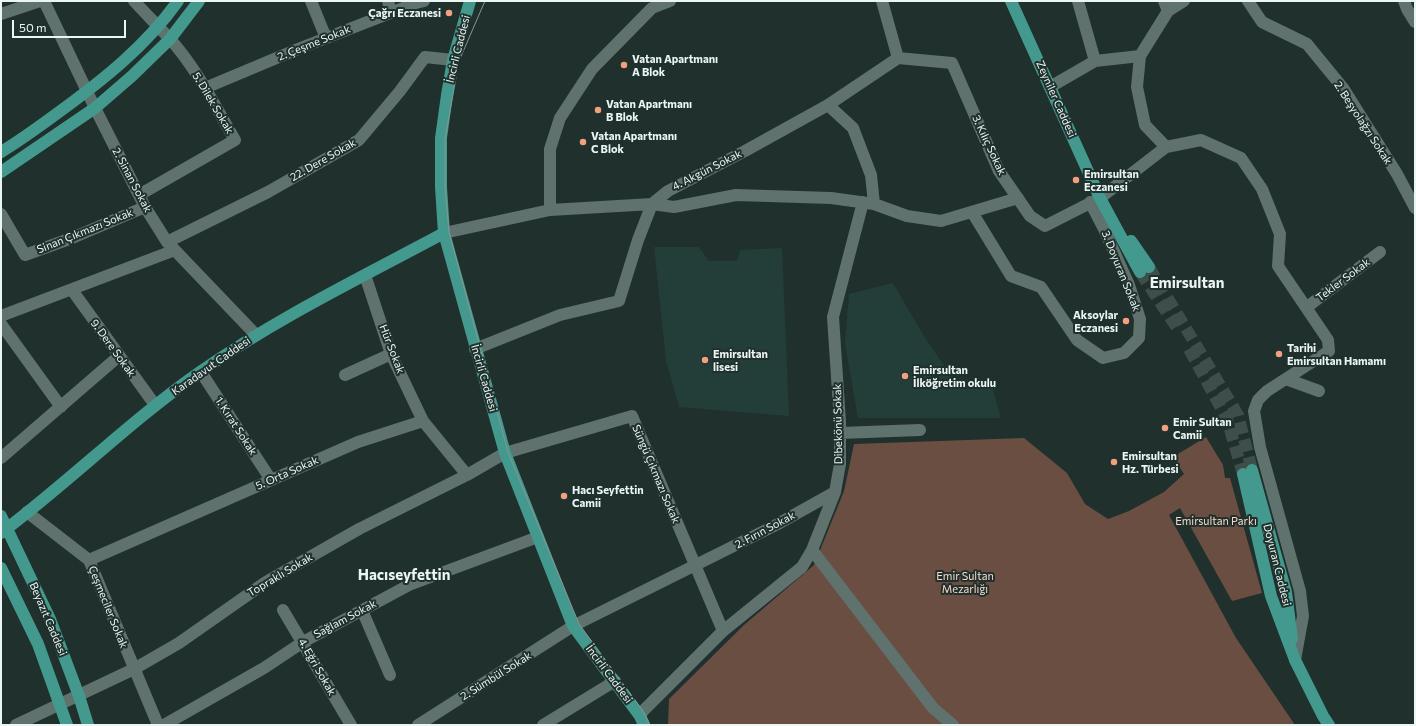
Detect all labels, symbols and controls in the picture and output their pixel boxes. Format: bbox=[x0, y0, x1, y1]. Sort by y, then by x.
place label: Çağrı Eczanesi bbox=[368, 6, 441, 20]
marker: Çağrı Eczanesi bbox=[444, 8, 454, 18]
scale bar bbox=[14, 12, 128, 38]
street label: İncirli Caddesi bbox=[443, 14, 473, 84]
text: 50 m bbox=[19, 20, 47, 34]
street label: 2. Çeşme Sokak bbox=[276, 22, 352, 64]
place label: Vatan Apartmanı A Blok bbox=[632, 52, 718, 78]
street label: Zeyniler Caddesi bbox=[1033, 59, 1079, 139]
marker: Vatan Apartmanı A Blok bbox=[619, 60, 629, 70]
street label: 5. Dilek Sokak bbox=[190, 70, 236, 136]
street label: 2. Beşyolağzı Sokak bbox=[1331, 79, 1395, 167]
place label: Vatan Apartmanı B Blok bbox=[606, 97, 692, 123]
marker: Vatan Apartmanı B Blok bbox=[593, 105, 603, 115]
street label: 3. Kılıç Sokak bbox=[969, 113, 1009, 177]
place label: Vatan Apartmanı C Blok bbox=[591, 129, 677, 155]
street label: 22. Dere Sokak bbox=[288, 136, 358, 184]
marker: Vatan Apartmanı C Blok bbox=[578, 137, 588, 147]
street label: 2. Sinan Sokak bbox=[109, 145, 155, 215]
street label: 4. Akgün Sokak bbox=[670, 147, 744, 193]
place label: Emirsultan Eczanesi bbox=[1084, 167, 1139, 193]
marker: Emirsultan Eczanesi bbox=[1071, 175, 1081, 185]
street label: Sinan Çıkmazı Sokak bbox=[35, 206, 135, 256]
street label: 3. Doyuran Sokak bbox=[1099, 229, 1143, 313]
street label: Tekler Sokak bbox=[1314, 256, 1372, 304]
district label: Emirsultan bbox=[1150, 274, 1224, 292]
place label: Aksoylar Eczanesi bbox=[1073, 308, 1118, 334]
marker: Aksoylar Eczanesi bbox=[1121, 316, 1131, 326]
street label: 9. Dere Sokak bbox=[88, 317, 138, 379]
street label: Hür Sokak bbox=[377, 323, 407, 375]
street label: Karadavut Caddesi bbox=[169, 334, 253, 398]
place label: Tarihi Emirsultan Hamamı bbox=[1287, 341, 1386, 367]
street label: İncirli Caddesi bbox=[468, 343, 500, 413]
place label: Emirsultan lisesi bbox=[713, 347, 768, 373]
marker: Tarihi Emirsultan Hamamı bbox=[1274, 349, 1284, 359]
marker: Emirsultan lisesi bbox=[700, 355, 710, 365]
place label: Emirsultan İlköğretim okulu bbox=[913, 363, 996, 389]
marker: Emirsultan İlköğretim okulu bbox=[900, 371, 910, 381]
street label: Dibekönü Sokak bbox=[831, 384, 845, 464]
street label: 1. Kırat Sokak bbox=[212, 394, 260, 458]
place label: Emir Sultan Camii bbox=[1173, 415, 1232, 441]
street label: Süngü Çıkmazı Sokak bbox=[629, 423, 683, 525]
marker: Emir Sultan Camii bbox=[1160, 423, 1170, 433]
place label: Emirsultan Hz. Türbesi bbox=[1122, 449, 1179, 475]
street label: 5. Orta Sokak bbox=[254, 453, 320, 493]
marker: Emirsultan Hz. Türbesi bbox=[1109, 457, 1119, 467]
place label: Hacı Seyfettin Camii bbox=[572, 483, 644, 509]
marker: Hacı Seyfettin Camii bbox=[559, 491, 569, 501]
street label: 2. Fırın Sokak bbox=[733, 509, 797, 551]
park label: Emirsultan Parkı bbox=[1175, 514, 1257, 528]
street label: Doyuran Caddesi bbox=[1260, 522, 1294, 608]
street label: Topraklı Sokak bbox=[245, 550, 315, 600]
street label: Çeşmeciler Sokak bbox=[85, 564, 131, 650]
district label: Hacıseyfettin bbox=[358, 566, 450, 584]
park label: Emir Sultan Mezarlığı bbox=[936, 569, 994, 595]
street label: Beyazıt Caddesi bbox=[27, 580, 69, 658]
street label: Sağlam Sokak bbox=[311, 597, 379, 641]
street label: 4. Eğri Sokak bbox=[295, 636, 339, 698]
street label: İncirli Caddesi bbox=[583, 642, 635, 706]
street label: 2. Sümbül Sokak bbox=[458, 649, 534, 703]

